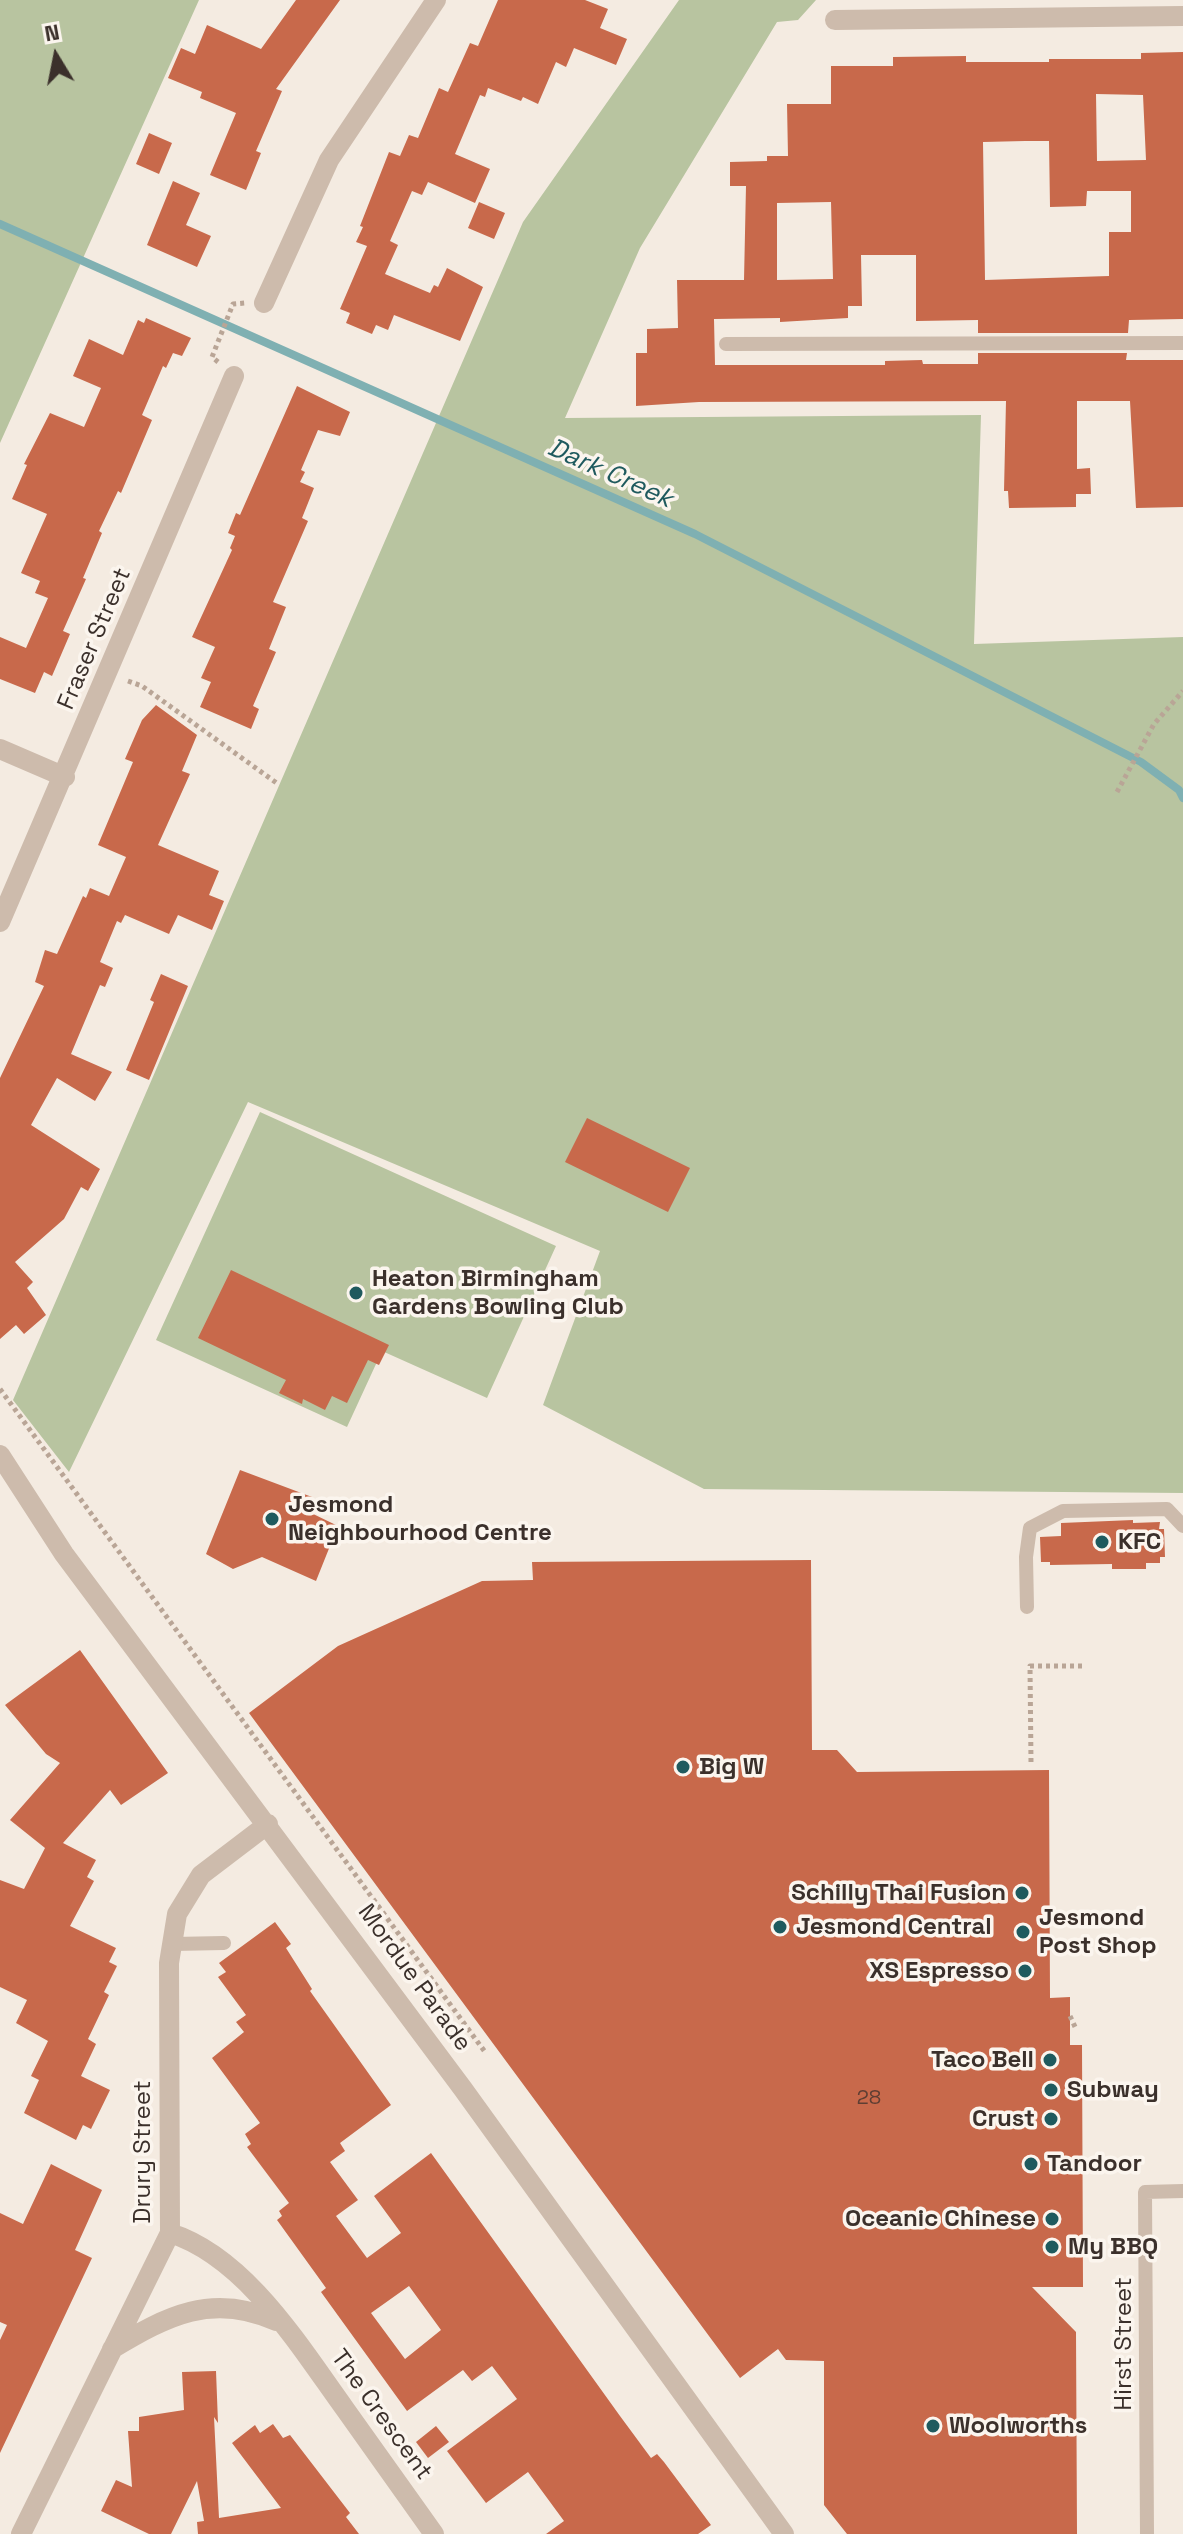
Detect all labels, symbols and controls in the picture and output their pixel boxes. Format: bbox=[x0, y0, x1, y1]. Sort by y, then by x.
north arrow bbox=[16, 16, 96, 96]
text: N bbox=[42, 17, 62, 47]
water label: Dark Creek bbox=[543, 433, 677, 515]
street label: Fraser Street bbox=[52, 564, 138, 714]
place label: Heaton Birmingham Gardens Bowling Club bbox=[372, 1265, 624, 1321]
marker: Heaton Birmingham Gardens Bowling Club bbox=[347, 1284, 365, 1302]
place label: Jesmond Neighbourhood Centre bbox=[288, 1491, 552, 1547]
marker: Jesmond Neighbourhood Centre bbox=[263, 1510, 281, 1528]
place label: KFC bbox=[1118, 1528, 1161, 1556]
marker: KFC bbox=[1093, 1533, 1111, 1551]
place label: Big W bbox=[699, 1753, 764, 1781]
marker: Big W bbox=[674, 1758, 692, 1776]
place label: Schilly Thai Fusion bbox=[791, 1879, 1006, 1907]
marker: Schilly Thai Fusion bbox=[1013, 1884, 1031, 1902]
street label: Mordue Parade bbox=[351, 1899, 477, 2057]
place label: Jesmond Post Shop bbox=[1039, 1904, 1157, 1960]
place label: Jesmond Central bbox=[796, 1913, 992, 1941]
marker: Jesmond Central bbox=[771, 1918, 789, 1936]
marker: Jesmond Post Shop bbox=[1014, 1923, 1032, 1941]
place label: XS Espresso bbox=[869, 1957, 1009, 1985]
marker: XS Espresso bbox=[1016, 1962, 1034, 1980]
place label: Taco Bell bbox=[931, 2046, 1034, 2074]
marker: Taco Bell bbox=[1041, 2051, 1059, 2069]
place label: Subway bbox=[1067, 2076, 1159, 2104]
street label: Drury Street bbox=[129, 2081, 157, 2223]
marker: Subway bbox=[1042, 2081, 1060, 2099]
house number: 28 bbox=[857, 2087, 881, 2111]
place label: Crust bbox=[972, 2105, 1035, 2133]
marker: Crust bbox=[1042, 2110, 1060, 2128]
place label: Tandoor bbox=[1047, 2150, 1142, 2178]
marker: Tandoor bbox=[1022, 2155, 1040, 2173]
place label: Oceanic Chinese bbox=[845, 2205, 1036, 2233]
marker: Oceanic Chinese bbox=[1043, 2210, 1061, 2228]
place label: My BBQ bbox=[1068, 2233, 1158, 2261]
marker: My BBQ bbox=[1043, 2238, 1061, 2256]
street label: Hirst Street bbox=[1110, 2277, 1138, 2411]
street label: The Crescent bbox=[324, 2344, 438, 2486]
place label: Woolworths bbox=[949, 2412, 1087, 2440]
marker: Woolworths bbox=[924, 2417, 942, 2435]

